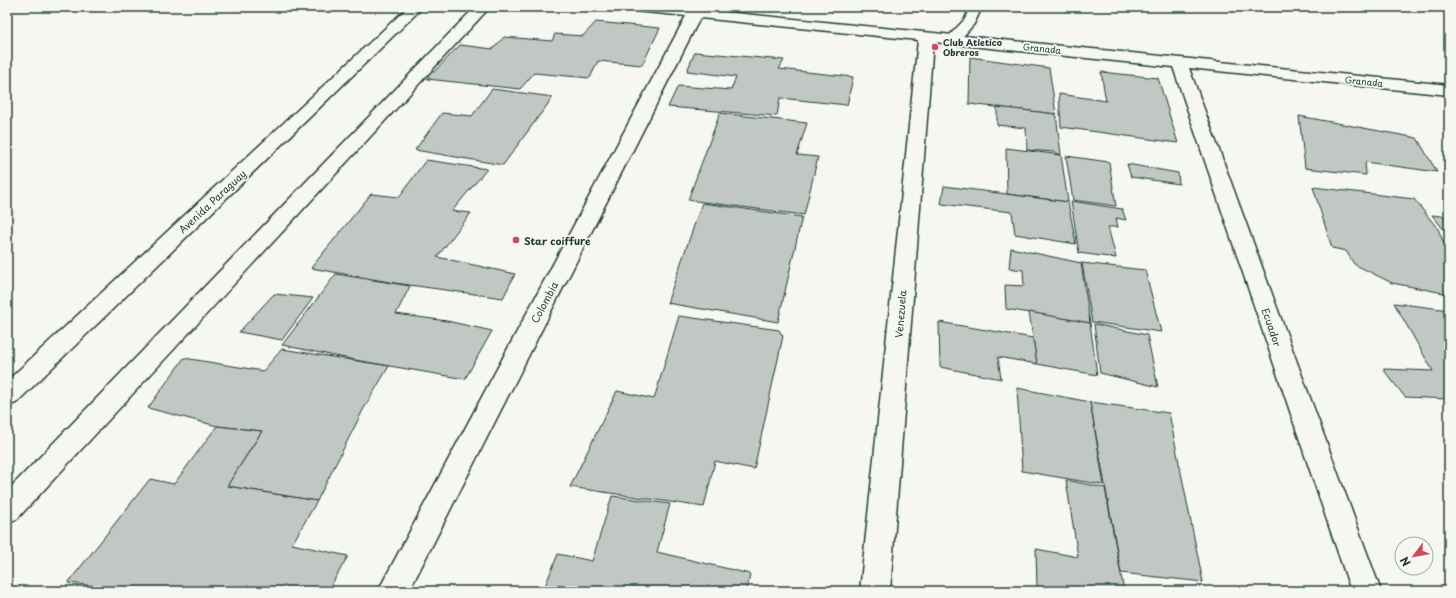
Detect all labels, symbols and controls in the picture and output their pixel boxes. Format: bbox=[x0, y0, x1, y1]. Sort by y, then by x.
place label: Club Atletico Obreros bbox=[943, 35, 1003, 59]
street label: Granada bbox=[1022, 39, 1062, 57]
marker: Club Atletico Obreros bbox=[930, 42, 940, 52]
street label: Granada bbox=[1344, 72, 1384, 90]
street label: Avenida Paraguay bbox=[175, 166, 249, 236]
place label: Star coiffure bbox=[524, 233, 591, 248]
marker: Star coiffure bbox=[511, 235, 521, 245]
street label: Colombia bbox=[527, 278, 562, 325]
street label: Venezuela bbox=[890, 289, 910, 338]
street label: Ecuador bbox=[1258, 306, 1286, 349]
north arrow bbox=[1394, 536, 1434, 576]
text: N bbox=[1395, 553, 1415, 570]

